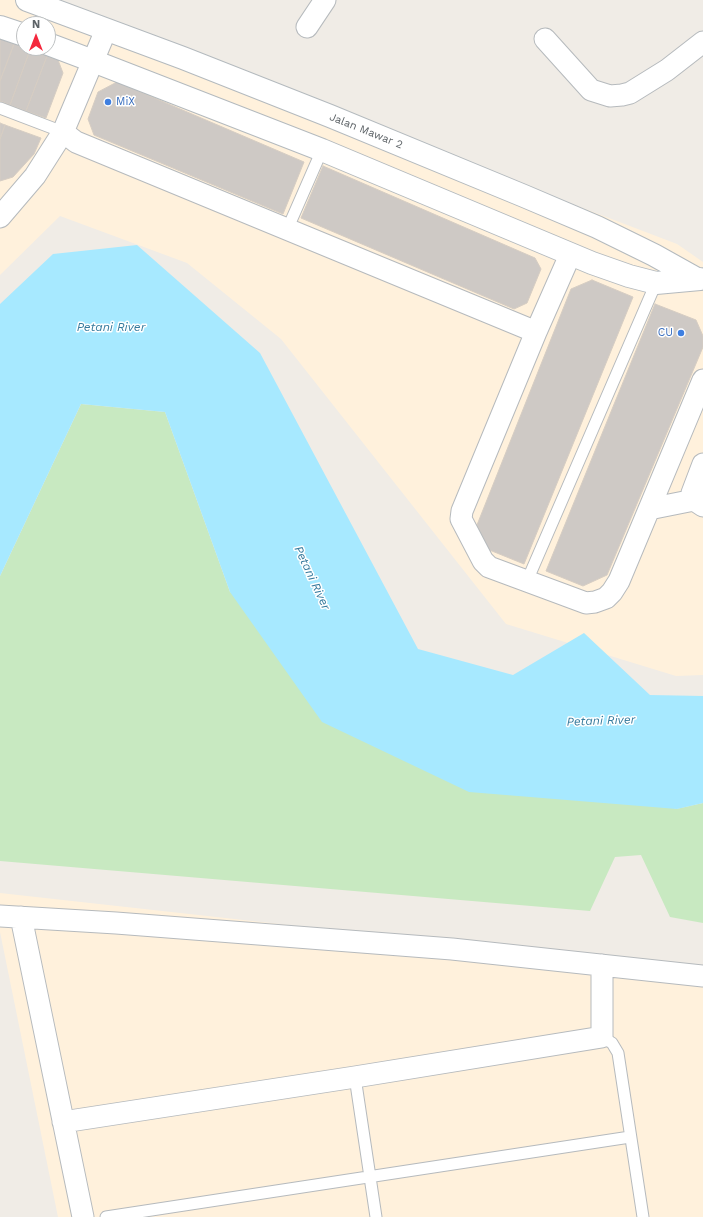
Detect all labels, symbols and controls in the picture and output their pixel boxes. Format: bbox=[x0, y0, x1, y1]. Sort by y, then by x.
north arrow bbox=[16, 16, 56, 56]
text: N bbox=[32, 18, 40, 31]
place label: MiX bbox=[116, 95, 135, 109]
marker: MiX bbox=[103, 97, 113, 107]
street label: Jalan Mawar 2 bbox=[327, 110, 405, 152]
water label: Petani River bbox=[77, 320, 145, 334]
place label: CU bbox=[658, 326, 673, 340]
marker: CU bbox=[676, 328, 686, 338]
water label: Petani River bbox=[291, 544, 333, 612]
water label: Petani River bbox=[566, 713, 636, 729]

